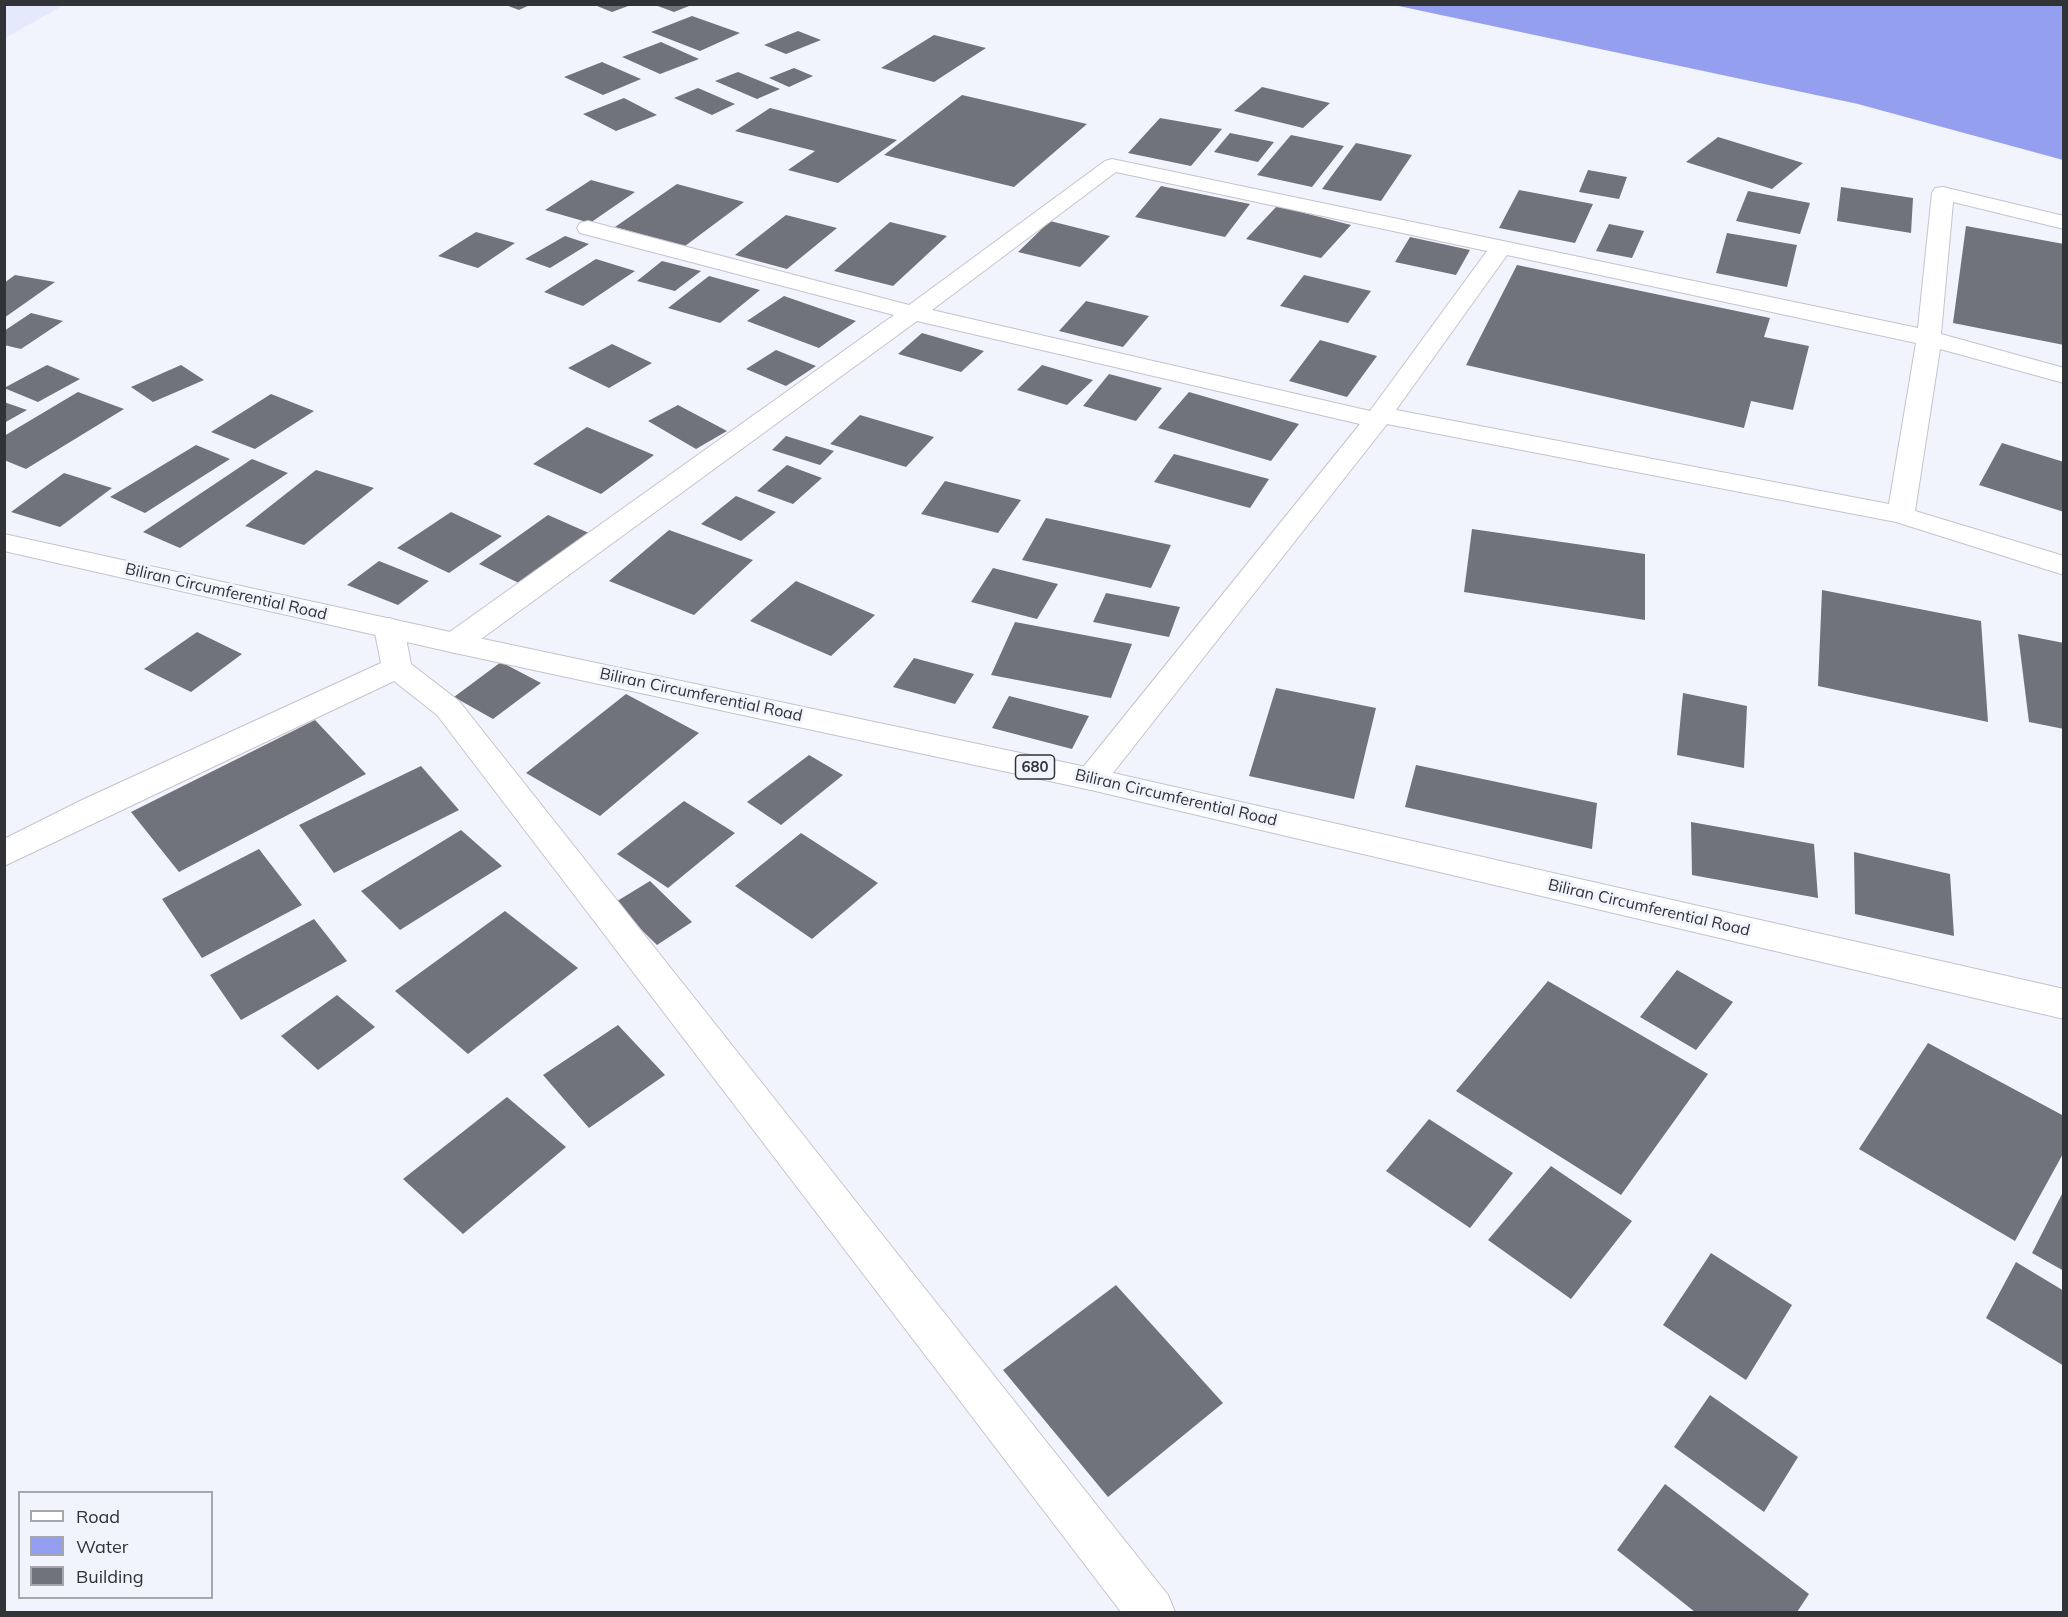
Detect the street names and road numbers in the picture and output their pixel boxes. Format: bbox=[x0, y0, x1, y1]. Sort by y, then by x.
street label: Biliran Circumferential Road bbox=[123, 559, 329, 625]
street label: Biliran Circumferential Road bbox=[598, 664, 804, 726]
road number: 680 bbox=[1016, 755, 1054, 779]
street label: Biliran Circumferential Road bbox=[1073, 765, 1279, 831]
street label: Biliran Circumferential Road bbox=[1546, 875, 1752, 941]

